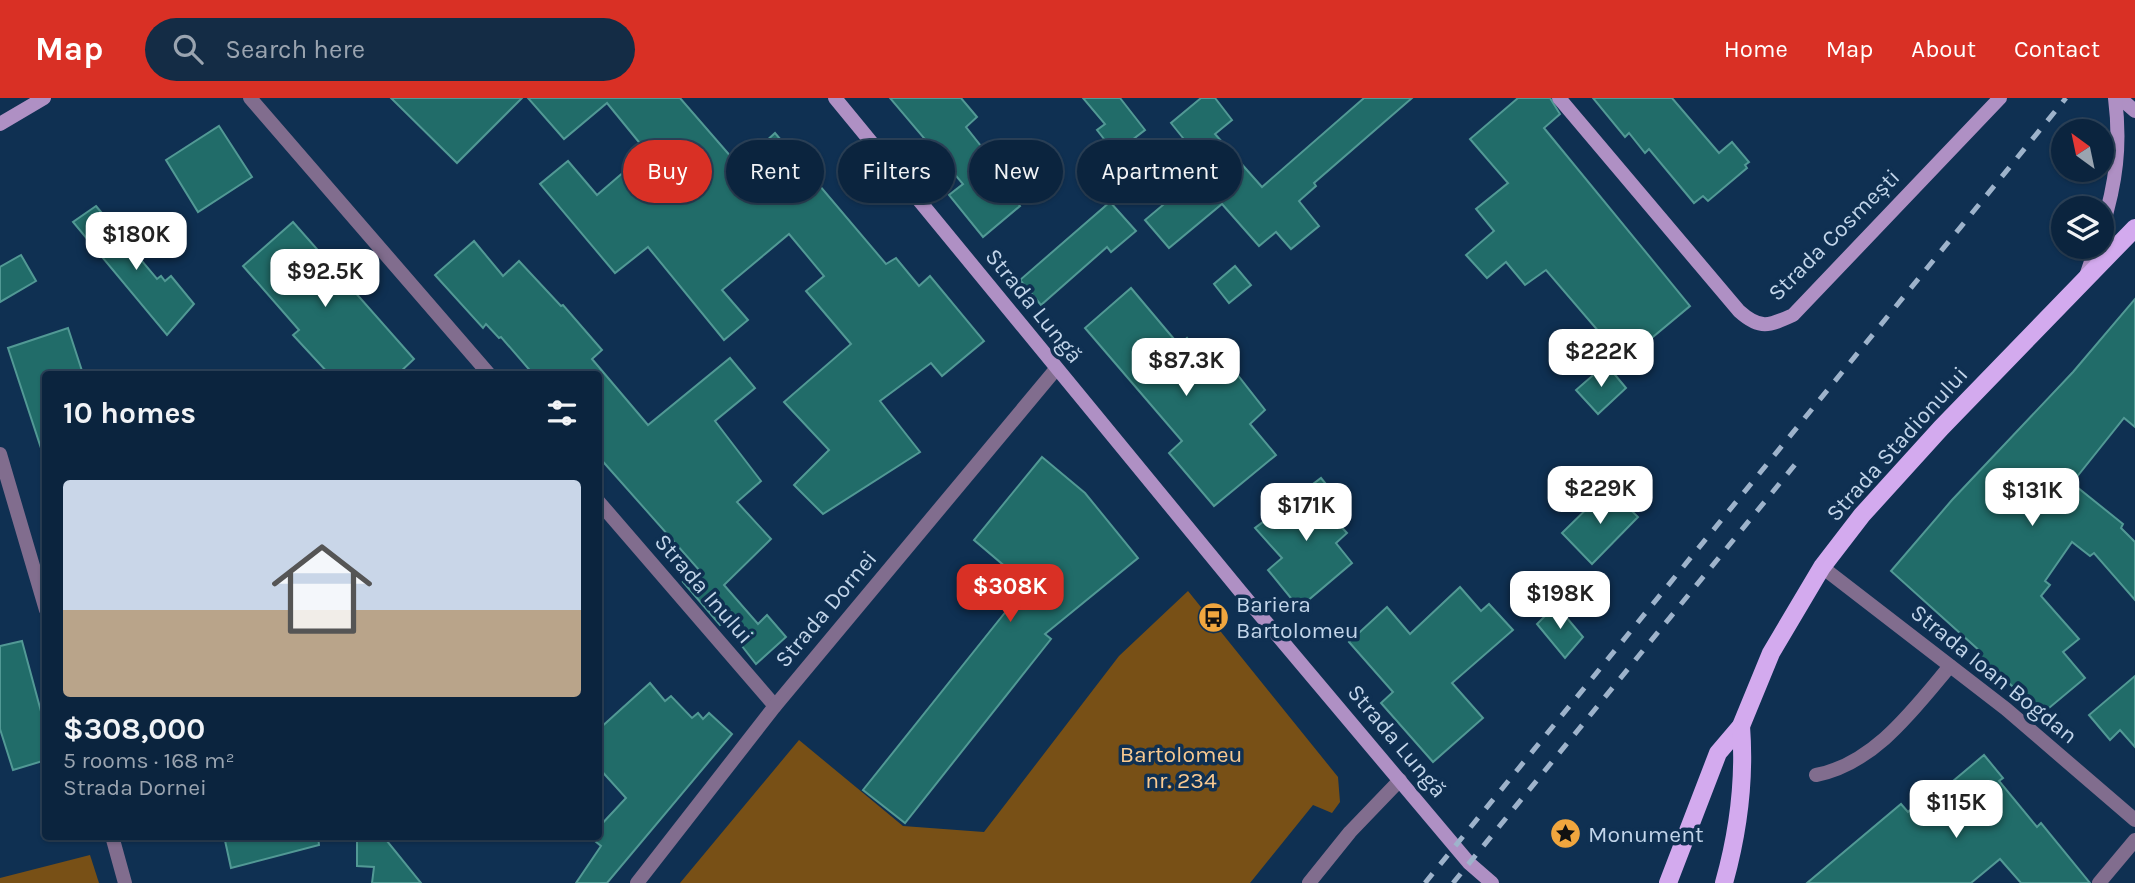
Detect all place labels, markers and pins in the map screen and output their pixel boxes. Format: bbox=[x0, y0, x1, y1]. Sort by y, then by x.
pin: $180K bbox=[87, 212, 185, 272]
pin: $92.5K bbox=[268, 250, 382, 309]
pin: $222K bbox=[1552, 330, 1650, 389]
pin: $87.3K bbox=[1129, 338, 1243, 398]
pin: $229K bbox=[1551, 466, 1649, 526]
pin: $131K bbox=[1983, 468, 2081, 528]
pin: $171K bbox=[1257, 484, 1355, 543]
pin: $308K bbox=[961, 564, 1059, 624]
pin: $198K bbox=[1511, 572, 1609, 631]
place label: Bariera Bartolomeu bbox=[1236, 591, 1359, 644]
bus stop icon: Bariera Bartolomeu bbox=[1196, 600, 1230, 634]
pin: $115K bbox=[1907, 780, 2005, 840]
place icon: Monument bbox=[1548, 817, 1582, 851]
place label: Monument bbox=[1588, 821, 1704, 848]

